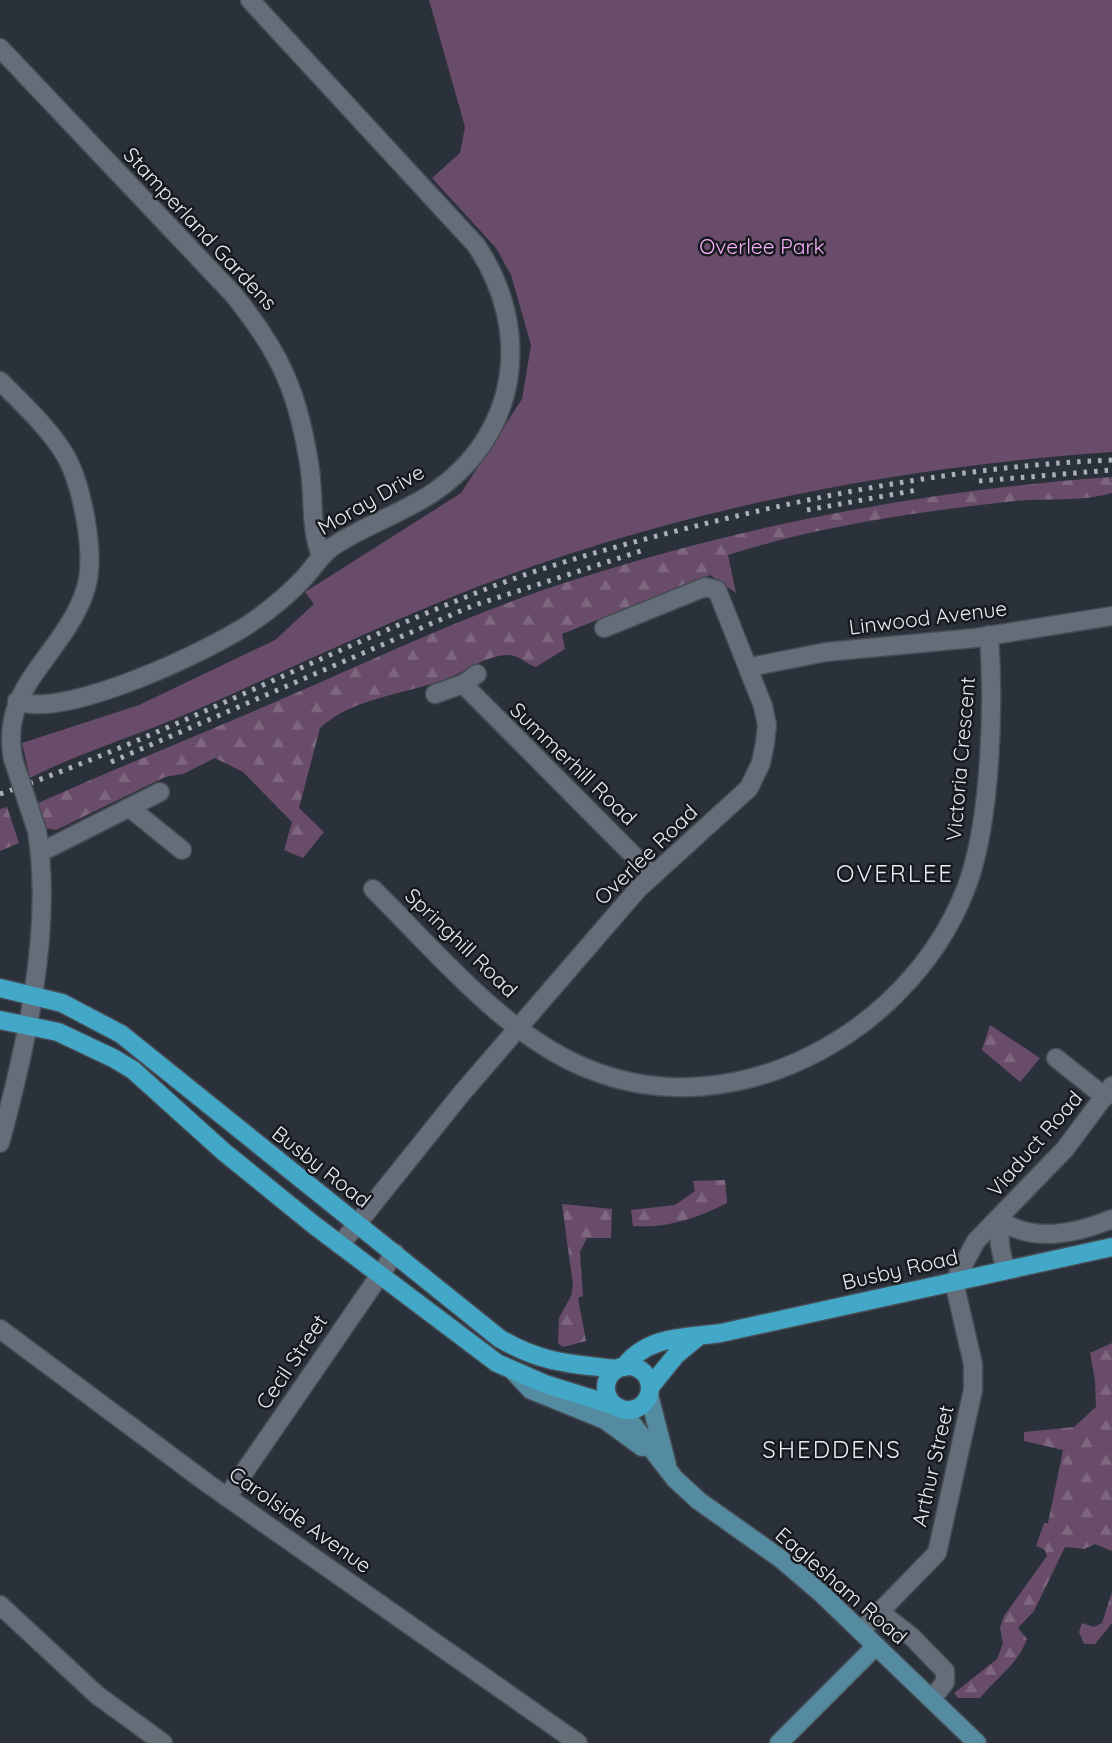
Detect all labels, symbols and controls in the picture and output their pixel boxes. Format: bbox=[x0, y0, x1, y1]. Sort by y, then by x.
street label: Stamperland Gardens bbox=[118, 141, 283, 315]
park label: Overlee Park bbox=[699, 233, 825, 259]
street label: Moray Drive bbox=[313, 458, 428, 540]
street label: Linwood Avenue bbox=[847, 594, 1008, 640]
street label: Victoria Crescent bbox=[940, 676, 980, 842]
street label: Summerhill Road bbox=[505, 696, 642, 830]
street label: Overlee Road bbox=[588, 799, 702, 910]
district label: OVERLEE bbox=[836, 858, 954, 888]
street label: Springhill Road bbox=[400, 882, 523, 1002]
street label: Viaduct Road bbox=[981, 1085, 1087, 1202]
street label: Busby Road bbox=[267, 1120, 376, 1213]
street label: Busby Road bbox=[839, 1243, 960, 1295]
street label: Cecil Street bbox=[250, 1309, 332, 1414]
street label: Arthur Street bbox=[905, 1402, 959, 1529]
district label: SHEDDENS bbox=[762, 1434, 902, 1464]
street label: Carolside Avenue bbox=[224, 1460, 377, 1578]
street label: Eaglesham Road bbox=[771, 1521, 913, 1649]

